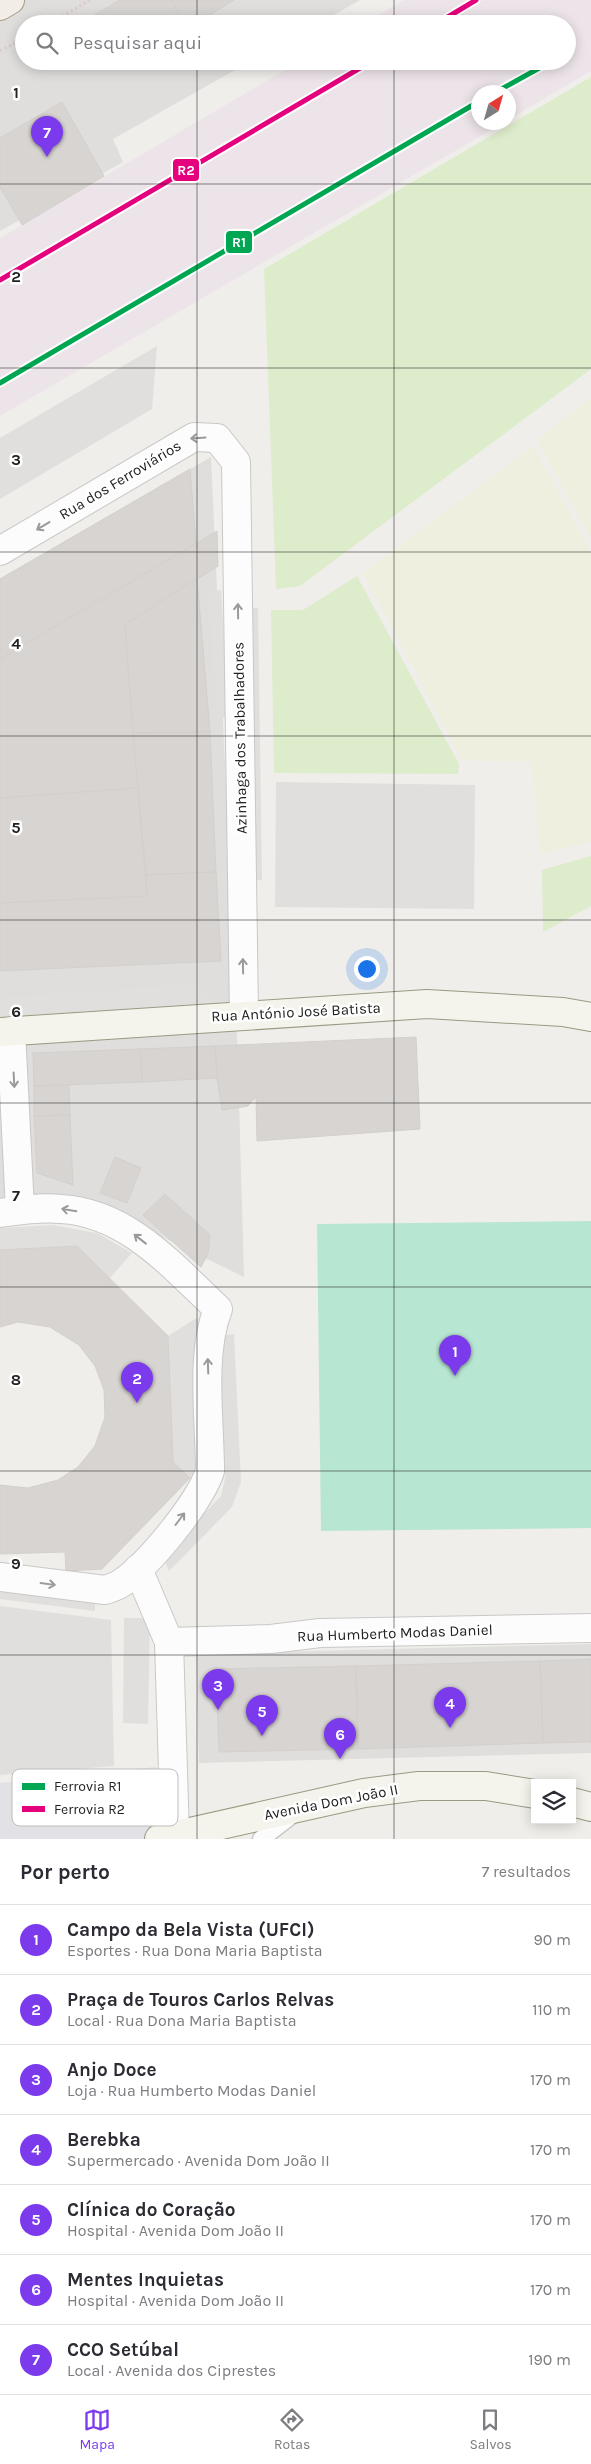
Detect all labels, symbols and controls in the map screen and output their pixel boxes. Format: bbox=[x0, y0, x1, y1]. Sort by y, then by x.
search box bbox=[15, 15, 576, 70]
icon: search bbox=[33, 29, 61, 57]
text: Pesquisar aqui bbox=[73, 32, 202, 54]
text: 1 bbox=[13, 83, 19, 102]
north arrow bbox=[471, 85, 516, 130]
pin: 7 bbox=[31, 116, 63, 157]
line badge: R2 bbox=[172, 158, 200, 182]
text: R2 bbox=[177, 162, 195, 179]
line badge: R1 bbox=[225, 230, 253, 254]
text: R1 bbox=[232, 234, 246, 251]
text: 2 bbox=[11, 267, 21, 286]
one-way arrow bbox=[191, 434, 207, 443]
street label: Rua dos Ferroviários bbox=[56, 436, 184, 524]
text: 3 bbox=[11, 450, 21, 469]
one-way arrow bbox=[36, 521, 50, 531]
one-way arrow bbox=[233, 603, 243, 620]
text: 4 bbox=[11, 634, 21, 653]
street label: Azinhaga dos Trabalhadores bbox=[229, 642, 251, 834]
text: 5 bbox=[11, 818, 21, 837]
your location bbox=[354, 956, 380, 982]
one-way arrow bbox=[238, 958, 248, 974]
street label: Rua António José Batista bbox=[211, 999, 381, 1025]
text: 6 bbox=[11, 1002, 21, 1021]
one-way arrow bbox=[9, 1071, 18, 1087]
text: 7 bbox=[12, 1186, 20, 1205]
one-way arrow bbox=[61, 1204, 77, 1214]
one-way arrow bbox=[133, 1234, 147, 1244]
pin: 1 bbox=[439, 1335, 471, 1376]
one-way arrow bbox=[203, 1358, 212, 1374]
pin: 2 bbox=[121, 1362, 153, 1403]
text: 8 bbox=[11, 1370, 21, 1389]
one-way arrow bbox=[175, 1513, 186, 1526]
text: 9 bbox=[11, 1554, 21, 1573]
one-way arrow bbox=[40, 1580, 56, 1590]
street label: Rua Humberto Modas Daniel bbox=[297, 1621, 493, 1645]
pin: 3 bbox=[202, 1669, 234, 1710]
pin: 4 bbox=[434, 1687, 466, 1728]
pin: 5 bbox=[246, 1695, 278, 1736]
pin: 6 bbox=[324, 1718, 356, 1759]
legend bbox=[12, 1769, 178, 1826]
text: Ferrovia R1 bbox=[54, 1778, 121, 1795]
map controls bbox=[531, 1779, 576, 1824]
button: layers bbox=[531, 1779, 576, 1824]
street label: Avenida Dom João II bbox=[262, 1780, 400, 1824]
text: Ferrovia R2 bbox=[54, 1801, 125, 1818]
text: Por perto bbox=[20, 1860, 110, 1884]
text: 7 resultados bbox=[482, 1862, 571, 1881]
text: Campo da Bela Vista (UFCI) bbox=[67, 1919, 315, 1941]
text: 1 bbox=[33, 1930, 39, 1949]
text: 90 m bbox=[533, 1930, 571, 1949]
text: Esportes · Rua Dona Maria Baptista bbox=[67, 1941, 323, 1960]
text: Praça de Touros Carlos Relvas bbox=[67, 1989, 334, 2011]
text: 2 bbox=[31, 2000, 41, 2019]
text: 110 m bbox=[532, 2000, 571, 2019]
text: Local · Rua Dona Maria Baptista bbox=[67, 2011, 297, 2030]
text: Anjo Doce bbox=[67, 2059, 157, 2081]
text: 3 bbox=[31, 2070, 41, 2089]
text: 170 m bbox=[530, 2070, 571, 2089]
text: Loja · Rua Humberto Modas Daniel bbox=[67, 2081, 316, 2100]
text: Berebka bbox=[67, 2129, 141, 2151]
text: 4 bbox=[31, 2140, 41, 2159]
text: 170 m bbox=[530, 2140, 571, 2159]
text: Supermercado · Avenida Dom João II bbox=[67, 2151, 330, 2170]
text: Clínica do Coração bbox=[67, 2199, 236, 2221]
text: 5 bbox=[31, 2210, 41, 2229]
text: 170 m bbox=[530, 2210, 571, 2229]
text: Hospital · Avenida Dom João II bbox=[67, 2221, 284, 2240]
text: Mentes Inquietas bbox=[67, 2269, 224, 2291]
text: 6 bbox=[31, 2280, 41, 2299]
text: 170 m bbox=[530, 2280, 571, 2299]
text: Hospital · Avenida Dom João II bbox=[67, 2291, 284, 2310]
text: CCO Setúbal bbox=[67, 2339, 179, 2361]
text: 7 bbox=[32, 2350, 40, 2369]
text: 190 m bbox=[528, 2350, 571, 2369]
text: Local · Avenida dos Ciprestes bbox=[67, 2361, 276, 2380]
tab: Mapa bbox=[79, 2406, 115, 2453]
tab: Rotas bbox=[274, 2406, 310, 2453]
tab: Salvos bbox=[469, 2406, 512, 2453]

